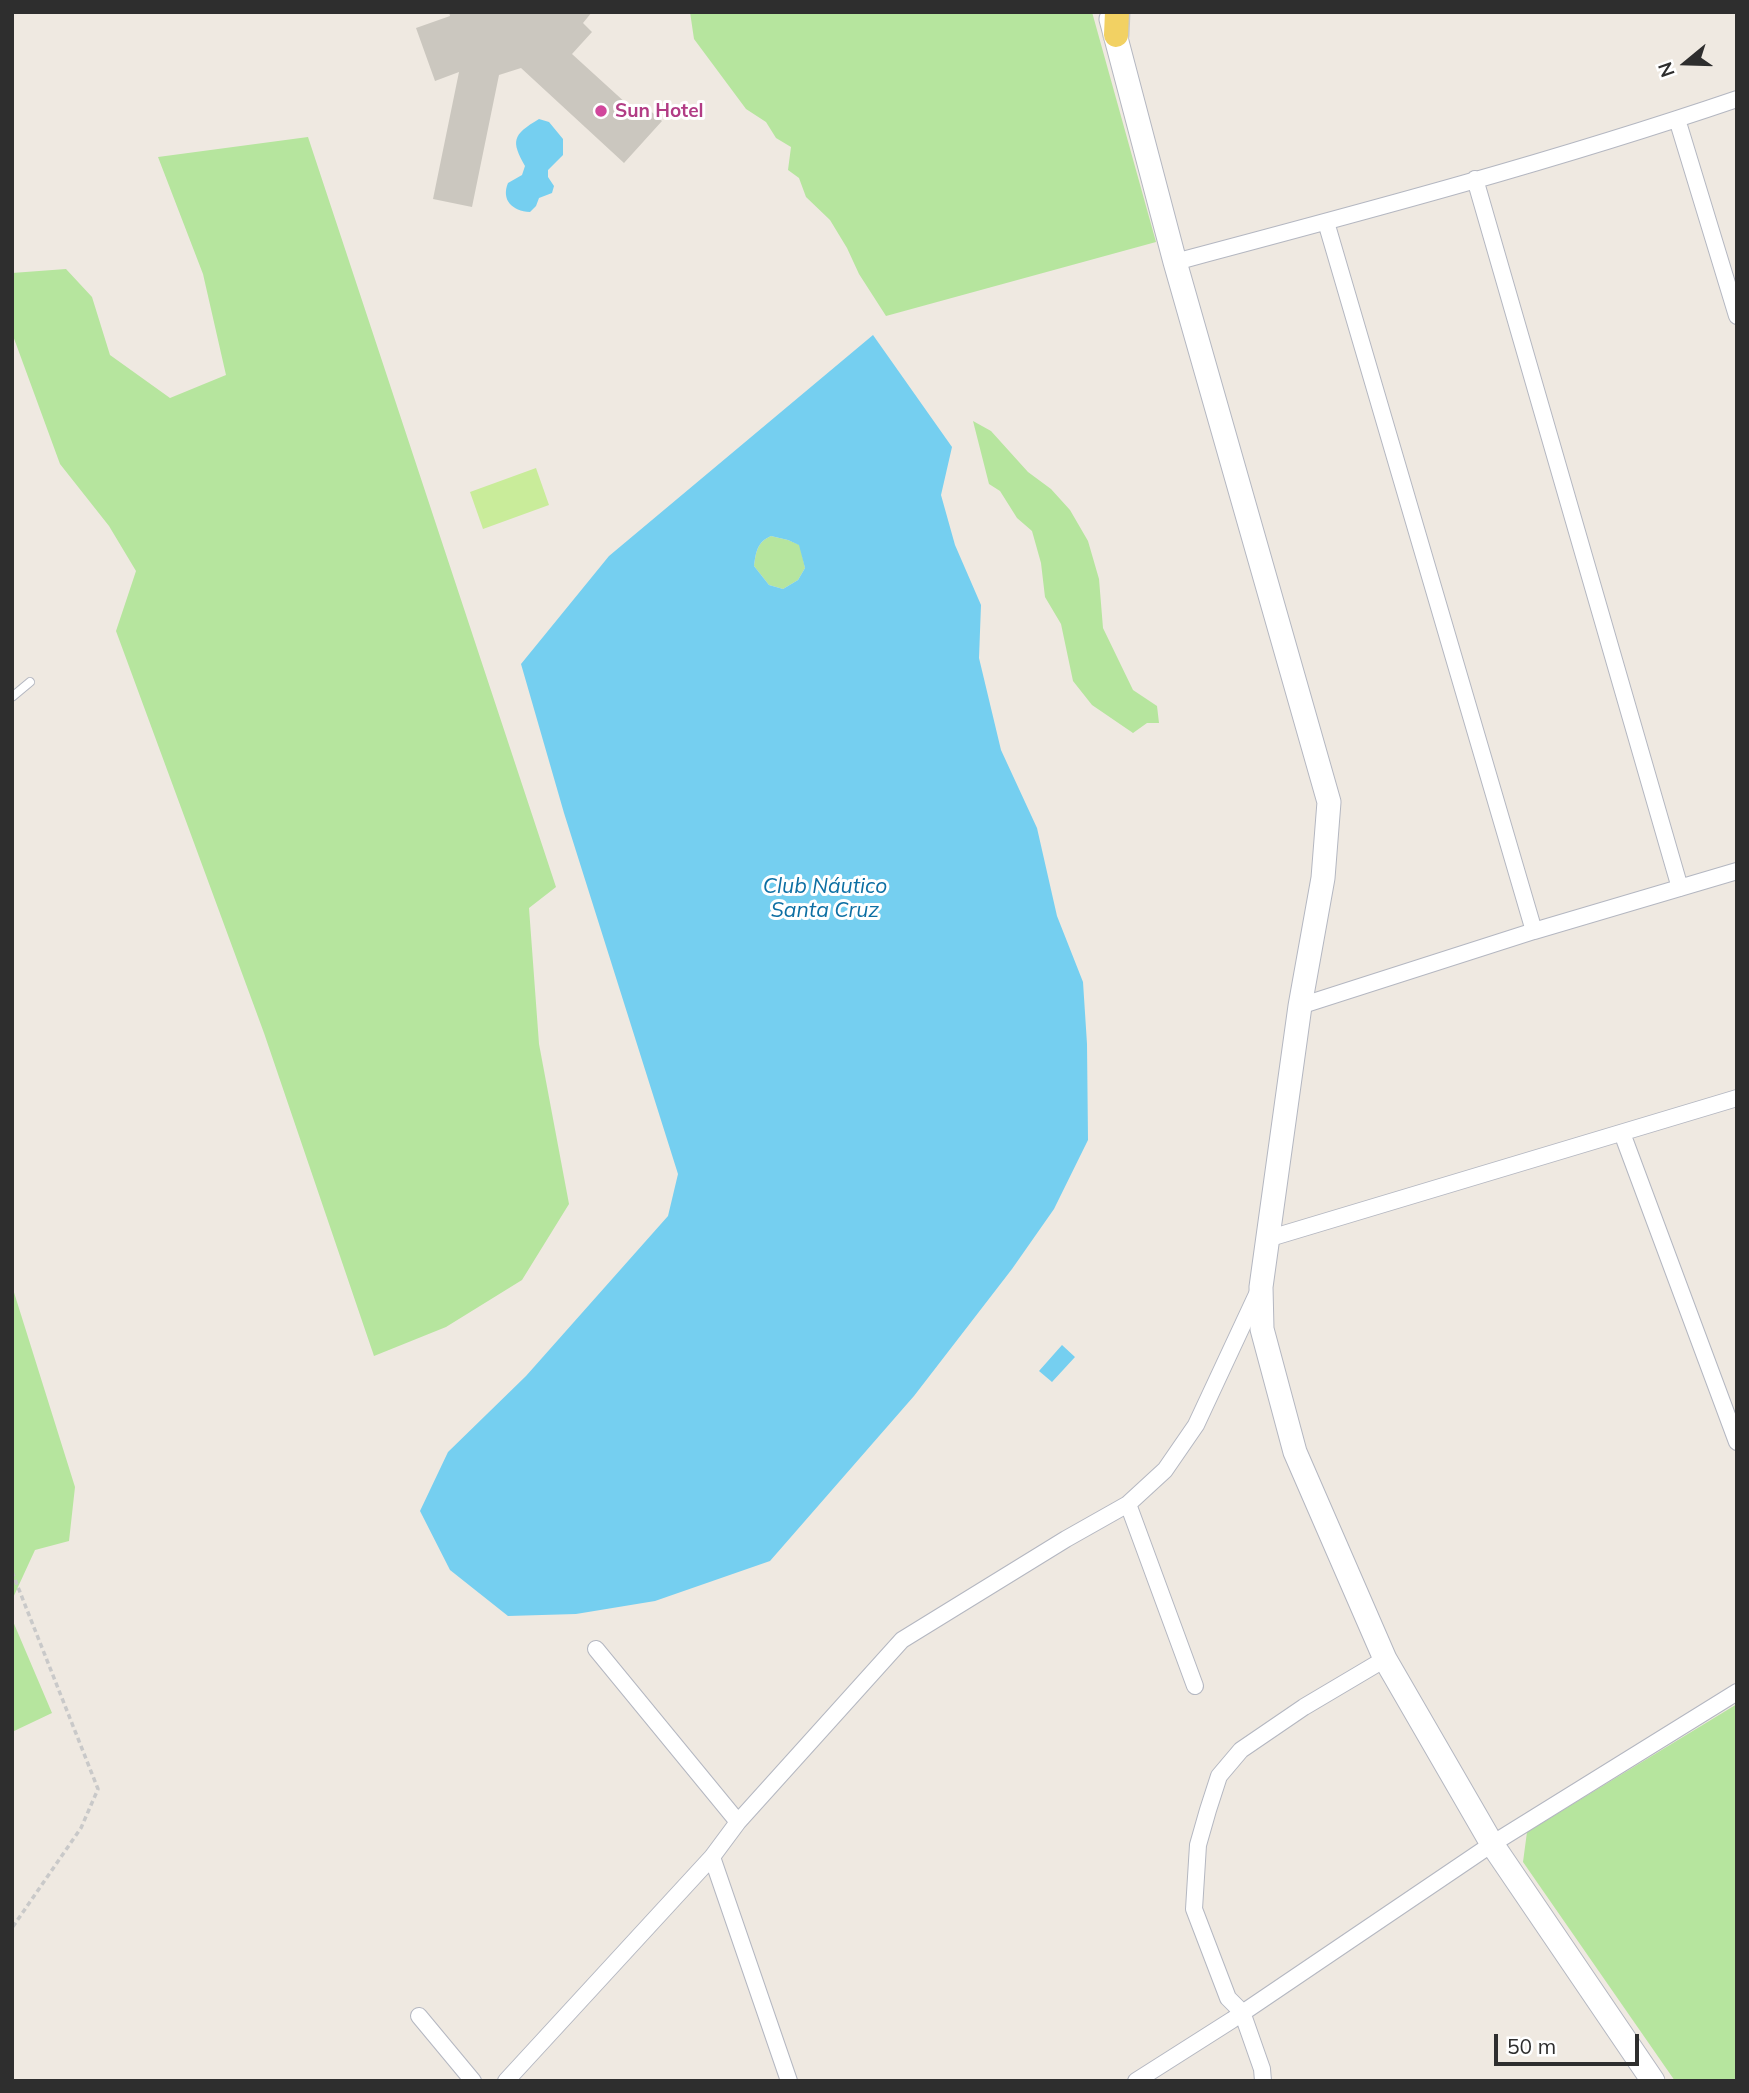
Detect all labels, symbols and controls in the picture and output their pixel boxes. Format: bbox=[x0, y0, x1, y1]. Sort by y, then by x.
north arrow bbox=[1651, 28, 1721, 98]
text: N bbox=[1652, 59, 1680, 81]
place label: Sun Hotel bbox=[615, 100, 704, 122]
marker: Sun Hotel bbox=[593, 103, 609, 119]
water label: Club Náutico Santa Cruz bbox=[763, 874, 887, 924]
scale bar bbox=[1497, 2020, 1642, 2064]
text: 50 m bbox=[1507, 2033, 1556, 2059]

